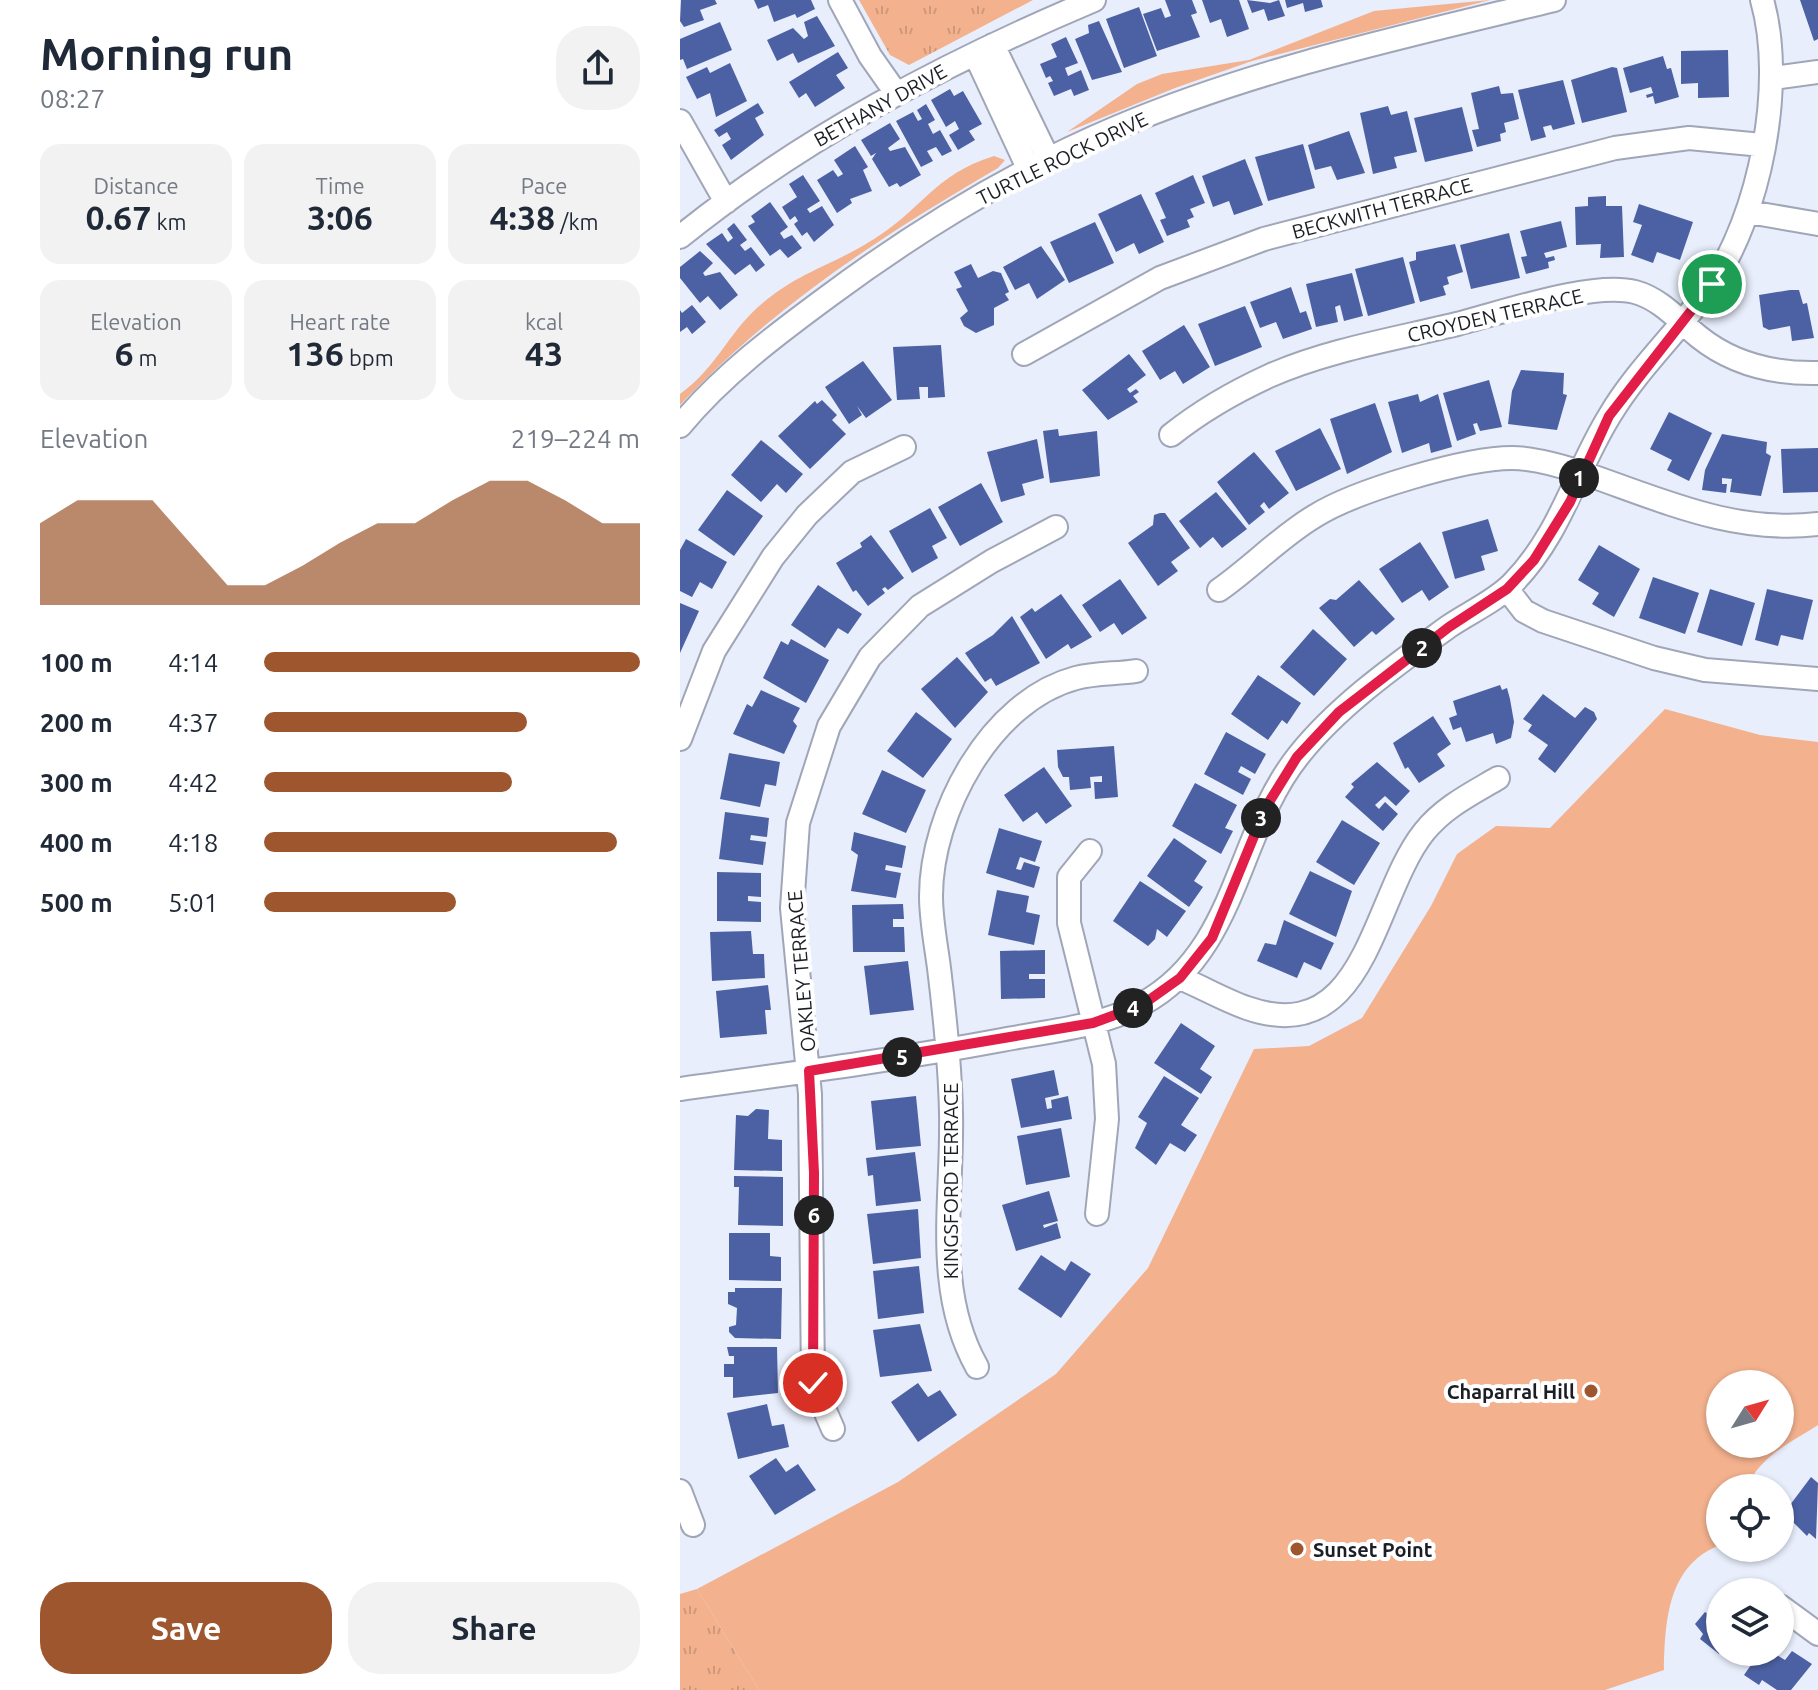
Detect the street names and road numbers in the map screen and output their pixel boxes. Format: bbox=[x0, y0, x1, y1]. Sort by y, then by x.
street label: BETHANY DRIVE bbox=[810, 59, 950, 151]
street label: TURTLE ROCK DRIVE bbox=[973, 107, 1151, 209]
street label: BECKWITH TERRACE bbox=[1289, 173, 1475, 243]
street label: CROYDEN TERRACE bbox=[1405, 284, 1585, 346]
street label: OAKLEY TERRACE bbox=[782, 889, 820, 1053]
street label: KINGSFORD TERRACE bbox=[939, 1083, 962, 1279]

